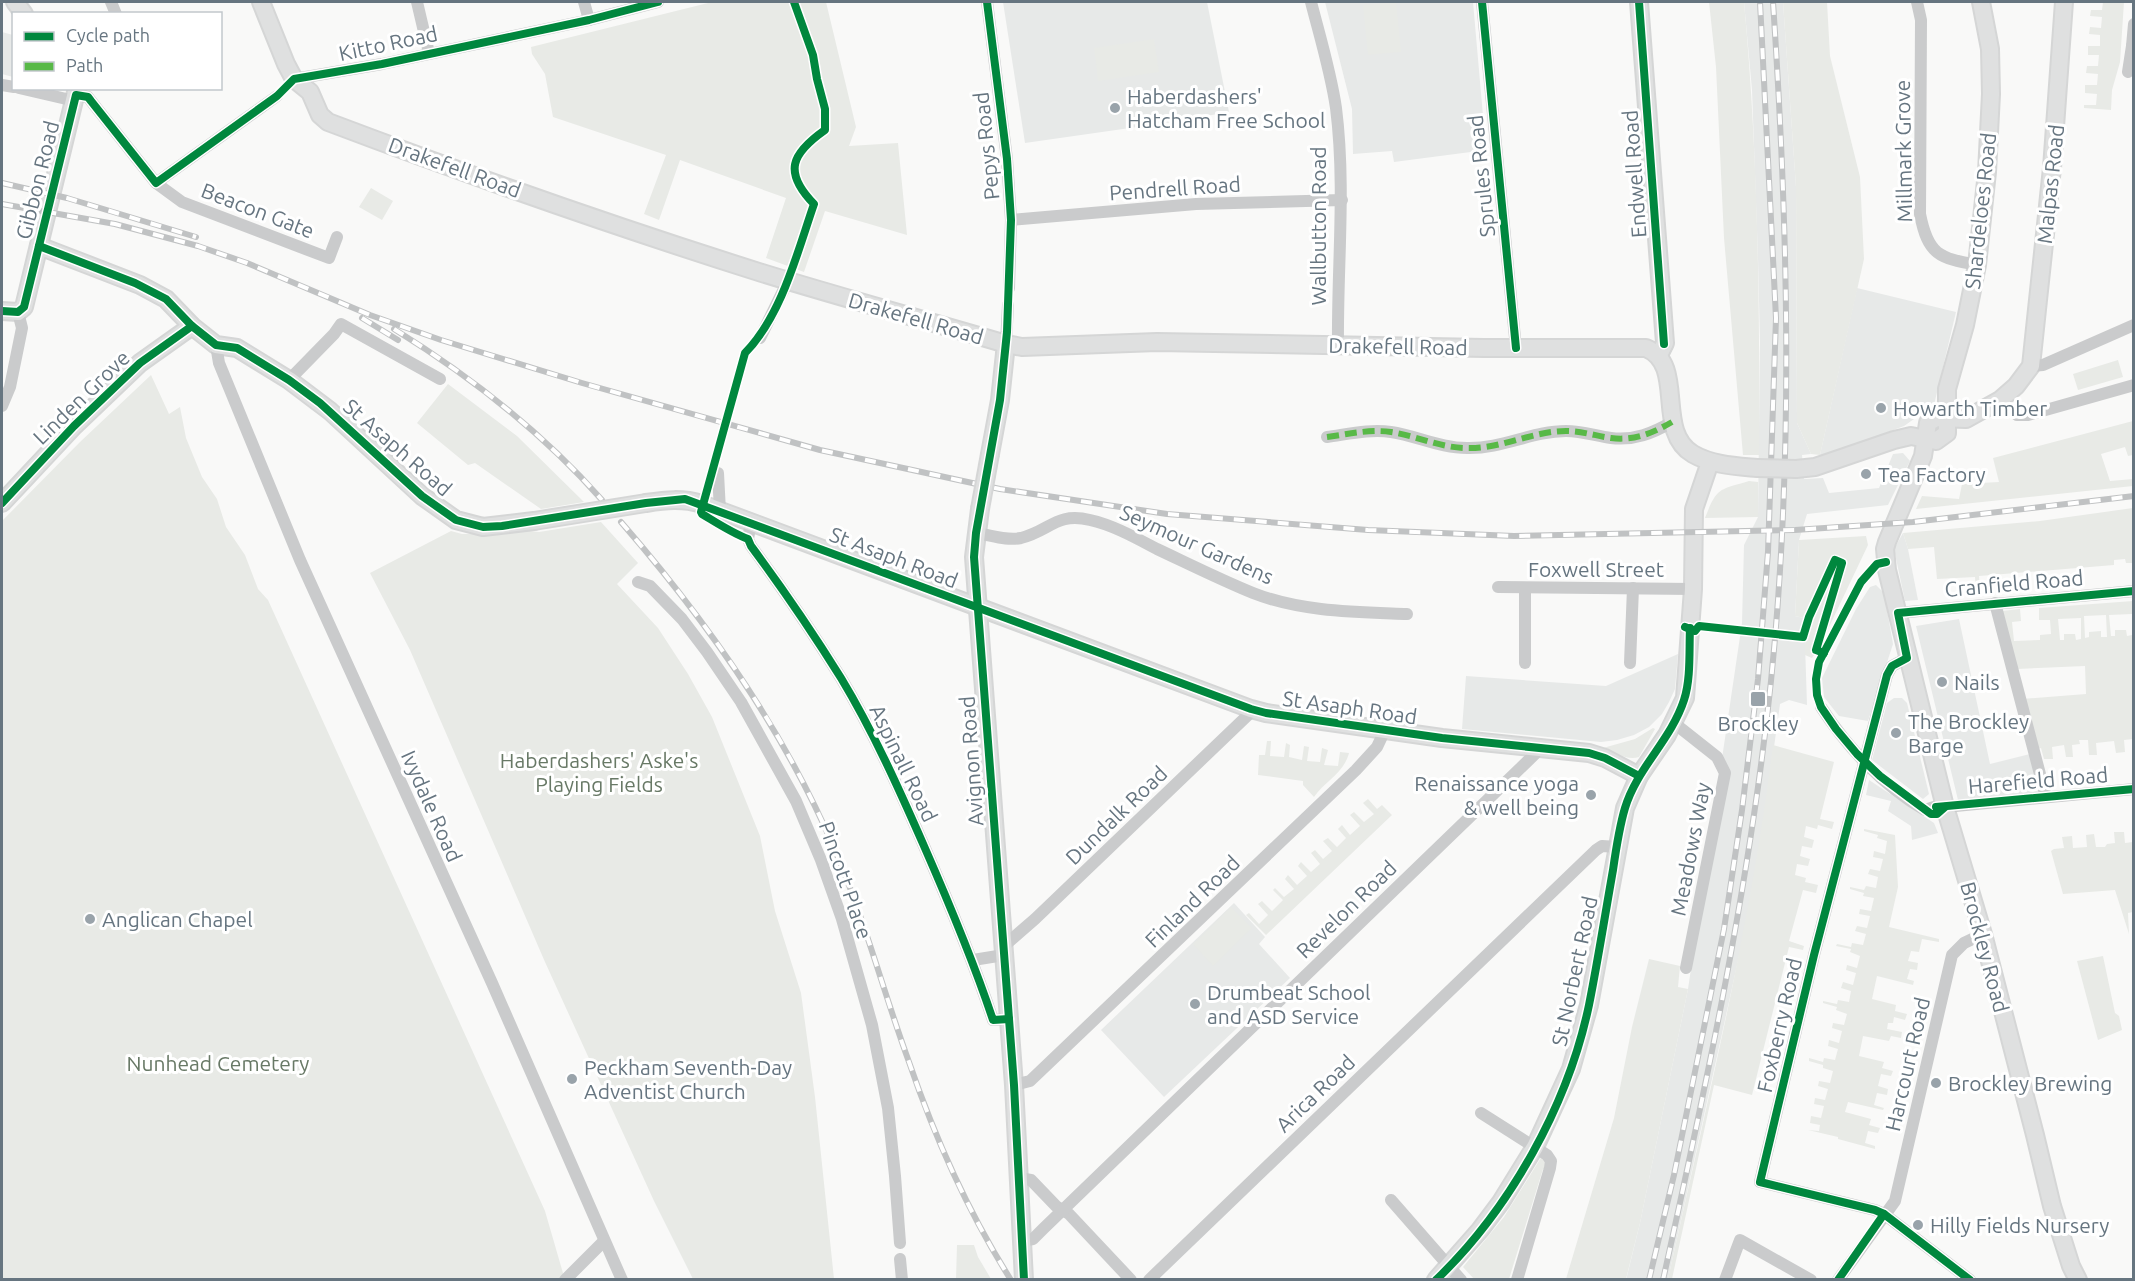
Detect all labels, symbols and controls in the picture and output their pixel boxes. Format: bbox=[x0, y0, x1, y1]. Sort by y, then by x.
legend bbox=[12, 12, 222, 90]
street label: Kitto Road bbox=[336, 21, 440, 65]
text: Cycle path bbox=[66, 25, 150, 45]
text: Path bbox=[66, 55, 103, 75]
street label: Millmark Grove bbox=[1890, 80, 1916, 222]
place label: Haberdashers' Hatcham Free School bbox=[1127, 84, 1326, 132]
street label: Pepys Road bbox=[968, 91, 1004, 201]
marker: Haberdashers' Hatcham Free School bbox=[1108, 101, 1122, 115]
street label: Endwell Road bbox=[1618, 109, 1650, 239]
street label: Sprules Road bbox=[1463, 114, 1499, 238]
street label: Gibbon Road bbox=[11, 118, 63, 242]
street label: Malpas Road bbox=[2032, 123, 2068, 245]
street label: Drakefell Road bbox=[385, 132, 525, 202]
street label: Shardeloes Road bbox=[1960, 132, 2000, 290]
street label: Wallbutton Road bbox=[1306, 146, 1330, 306]
street label: Pendrell Road bbox=[1108, 171, 1242, 205]
street label: Beacon Gate bbox=[198, 177, 318, 243]
street label: Drakefell Road bbox=[846, 287, 986, 349]
street label: Drakefell Road bbox=[1328, 333, 1468, 359]
street label: Linden Grove bbox=[28, 345, 134, 449]
street label: St Asaph Road bbox=[339, 394, 457, 500]
place label: Howarth Timber bbox=[1893, 396, 2047, 420]
marker: Howarth Timber bbox=[1874, 401, 1888, 415]
place label: Tea Factory bbox=[1878, 462, 1986, 486]
marker: Tea Factory bbox=[1859, 467, 1873, 481]
street label: Seymour Gardens bbox=[1117, 499, 1277, 589]
street label: St Asaph Road bbox=[827, 522, 961, 592]
street label: Foxwell Street bbox=[1528, 557, 1664, 581]
street label: Cranfield Road bbox=[1944, 565, 2084, 601]
place label: Nails bbox=[1954, 670, 2000, 694]
marker: Nails bbox=[1935, 675, 1949, 689]
street label: St Asaph Road bbox=[1281, 686, 1419, 728]
marker: Brockley bbox=[1749, 690, 1767, 708]
street label: Avignon Road bbox=[954, 695, 988, 827]
street label: Aspinall Road bbox=[865, 700, 943, 826]
place label: The Brockley Barge bbox=[1908, 709, 2029, 757]
place label: Brockley bbox=[1717, 711, 1799, 735]
marker: The Brockley Barge bbox=[1889, 726, 1903, 740]
street label: Ivydale Road bbox=[397, 747, 467, 865]
park label: Haberdashers' Aske's Playing Fields bbox=[500, 748, 698, 796]
street label: Dundalk Road bbox=[1060, 761, 1172, 869]
street label: Harefield Road bbox=[1967, 762, 2109, 798]
place label: Renaissance yoga & well being bbox=[1414, 771, 1579, 819]
street label: Meadows Way bbox=[1665, 780, 1715, 918]
marker: Renaissance yoga & well being bbox=[1584, 788, 1598, 802]
street label: Pincott Place bbox=[815, 818, 877, 942]
street label: Finland Road bbox=[1140, 850, 1244, 952]
street label: Revelon Road bbox=[1291, 855, 1401, 963]
street label: Brockley Road bbox=[1956, 879, 2014, 1015]
street label: St Norbert Road bbox=[1546, 894, 1602, 1048]
place label: Anglican Chapel bbox=[102, 907, 253, 931]
marker: Anglican Chapel bbox=[83, 912, 97, 926]
street label: Foxberry Road bbox=[1752, 955, 1806, 1095]
place label: Drumbeat School and ASD Service bbox=[1207, 980, 1370, 1028]
street label: Harcourt Road bbox=[1880, 995, 1934, 1133]
marker: Drumbeat School and ASD Service bbox=[1188, 997, 1202, 1011]
street label: Arica Road bbox=[1271, 1049, 1359, 1137]
park label: Nunhead Cemetery bbox=[127, 1051, 309, 1075]
place label: Peckham Seventh-Day Adventist Church bbox=[584, 1055, 792, 1103]
place label: Brockley Brewing bbox=[1948, 1071, 2112, 1095]
marker: Peckham Seventh-Day Adventist Church bbox=[565, 1072, 579, 1086]
marker: Brockley Brewing bbox=[1929, 1076, 1943, 1090]
place label: Hilly Fields Nursery bbox=[1930, 1213, 2109, 1237]
marker: Hilly Fields Nursery bbox=[1911, 1218, 1925, 1232]

